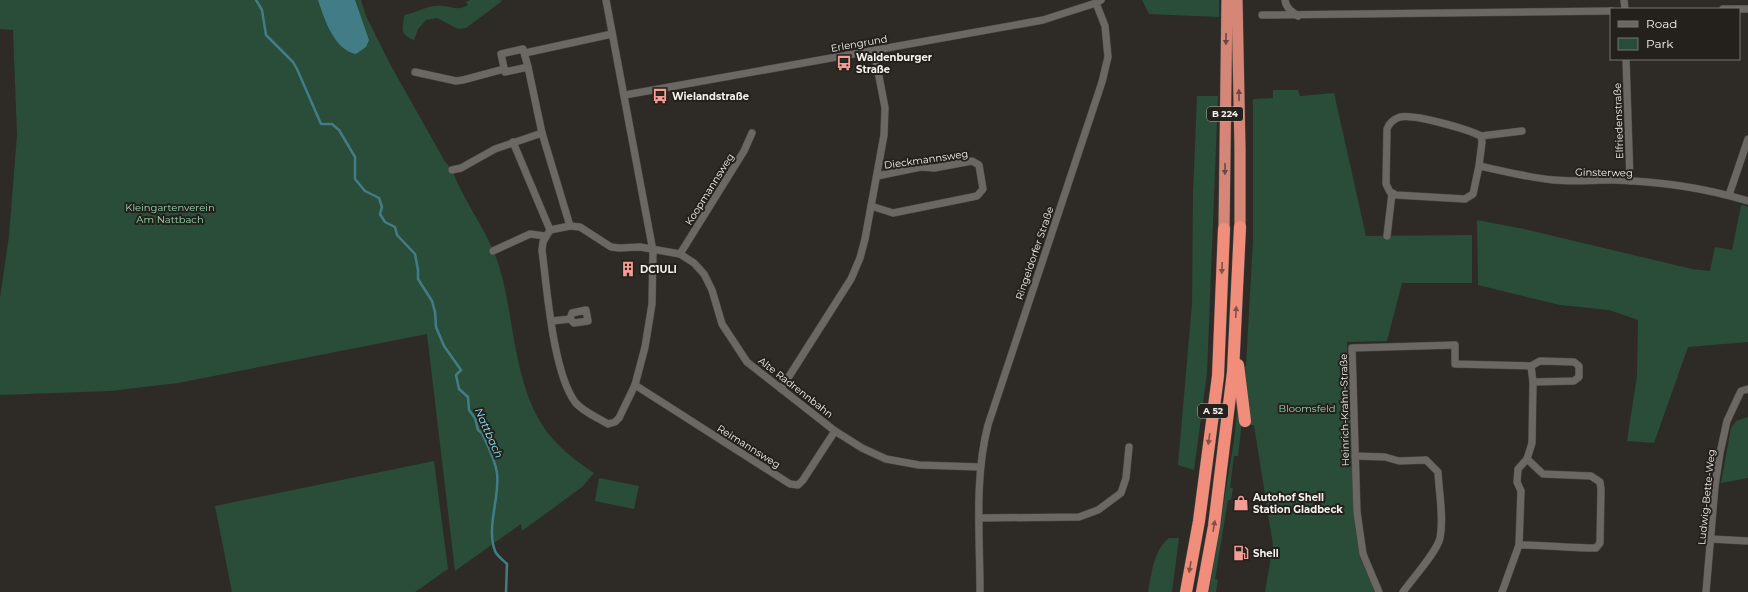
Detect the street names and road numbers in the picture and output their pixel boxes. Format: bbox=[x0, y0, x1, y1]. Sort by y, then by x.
street label: Erlengrund bbox=[830, 32, 888, 55]
street label: Elfriedenstraße bbox=[1611, 83, 1626, 159]
road number: B 224 bbox=[1207, 107, 1243, 121]
street label: Dieckmannsweg bbox=[883, 147, 969, 172]
street label: Koopmannsweg bbox=[682, 151, 737, 228]
street label: Ginsterweg bbox=[1575, 165, 1633, 180]
street label: Ringeldorfer Straße bbox=[1012, 205, 1057, 301]
street label: Alte Radrennbahn bbox=[756, 354, 836, 421]
street label: Heinrich-Krahn-Straße bbox=[1337, 354, 1352, 466]
road number: A 52 bbox=[1198, 404, 1228, 418]
street label: Reimannsweg bbox=[715, 422, 783, 471]
street label: Ludwig-Bette-Weg bbox=[1695, 449, 1718, 545]

